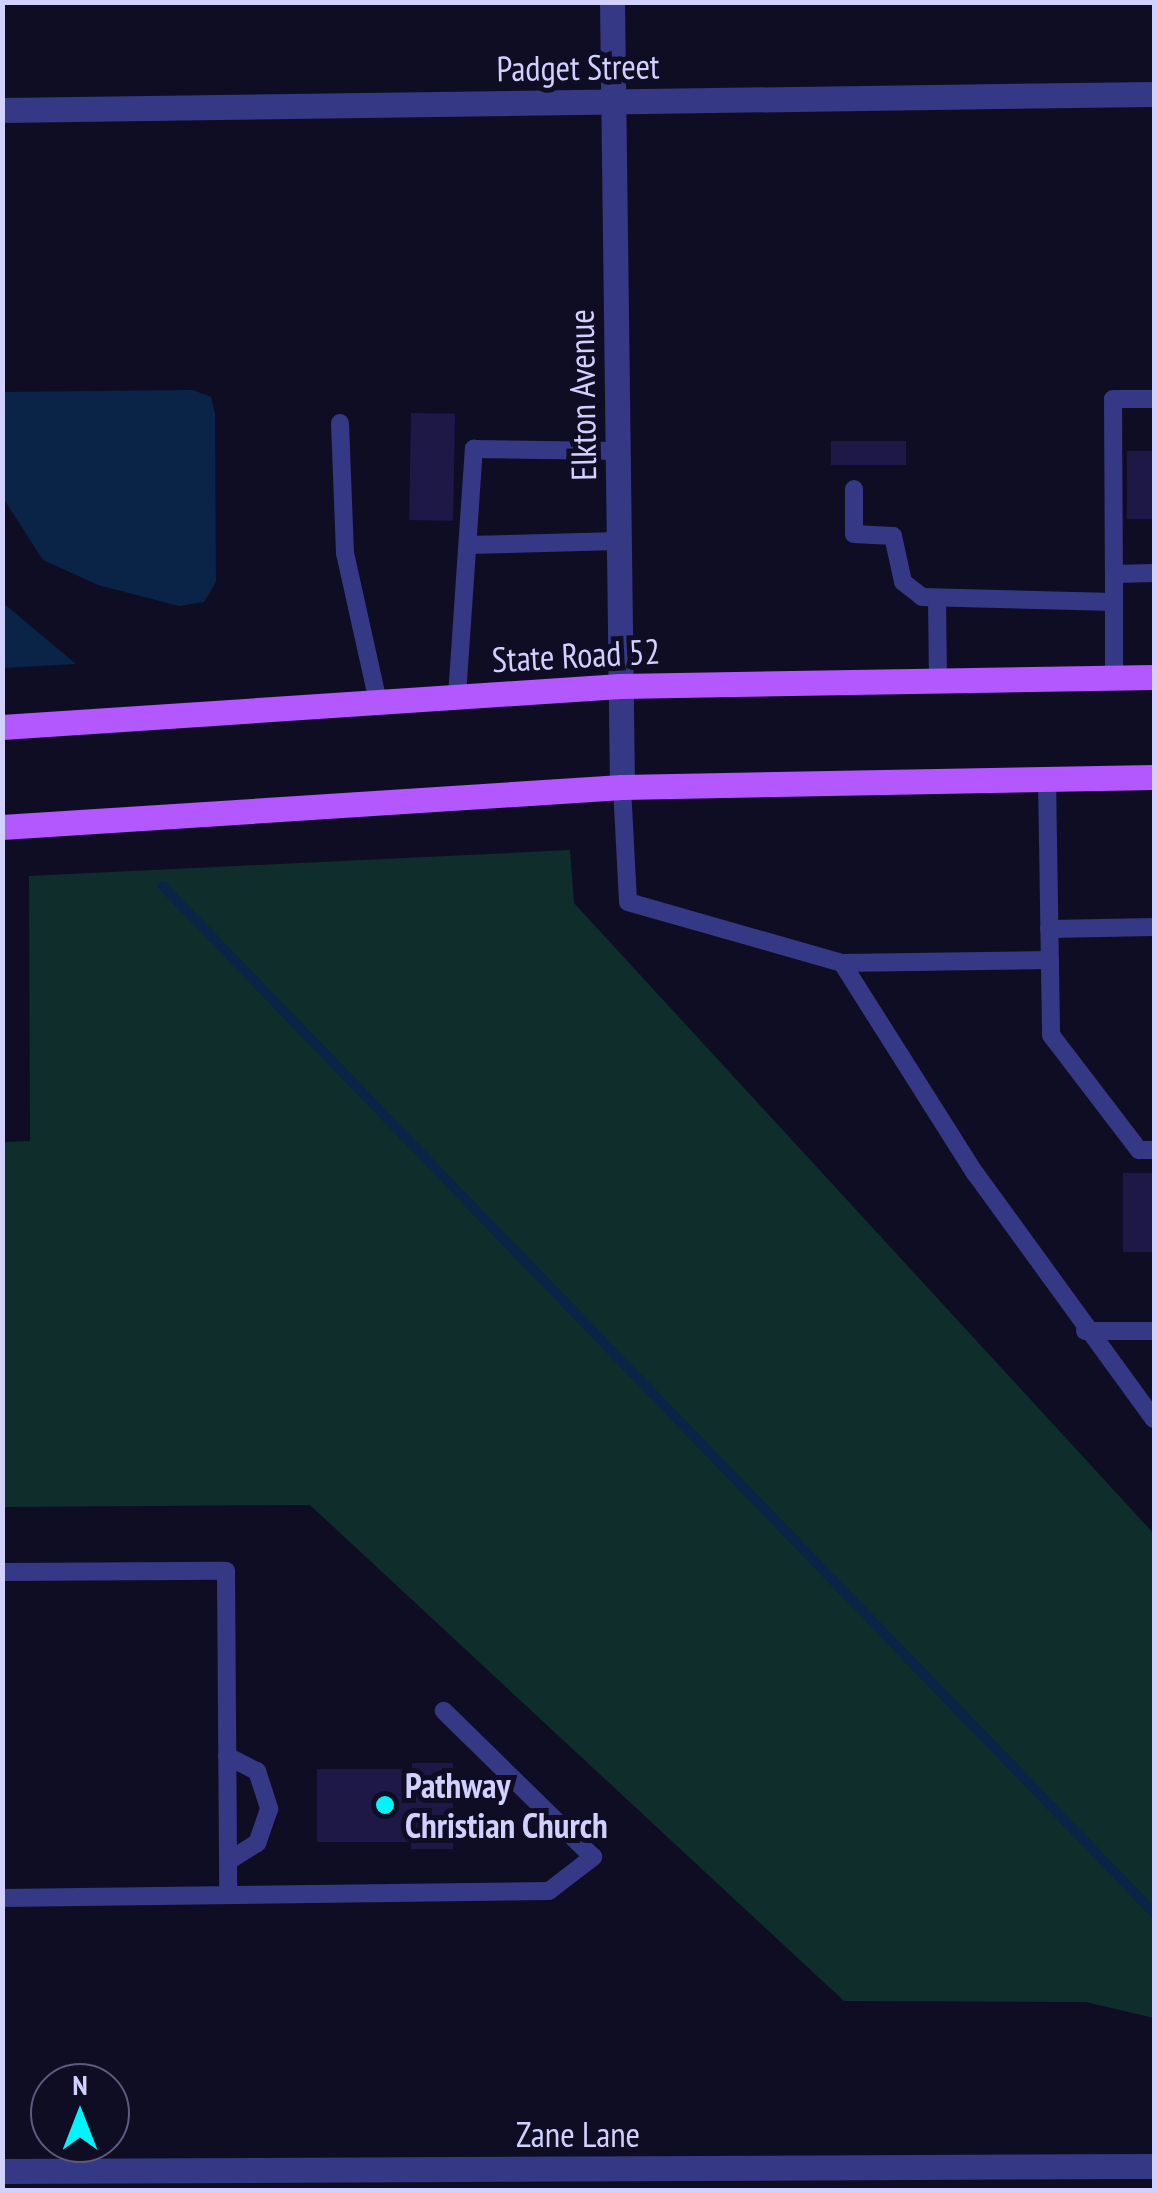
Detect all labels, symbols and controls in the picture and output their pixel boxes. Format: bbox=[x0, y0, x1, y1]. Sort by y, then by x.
street label: Padget Street bbox=[496, 45, 660, 89]
street label: Elkton Avenue bbox=[559, 308, 605, 482]
street label: State Road 52 bbox=[491, 630, 661, 680]
place label: Pathway Christian Church bbox=[405, 1764, 608, 1846]
marker: Pathway Christian Church bbox=[374, 1794, 396, 1816]
north arrow bbox=[30, 2063, 130, 2163]
text: N bbox=[72, 2066, 88, 2103]
street label: Zane Lane bbox=[516, 2113, 640, 2155]

